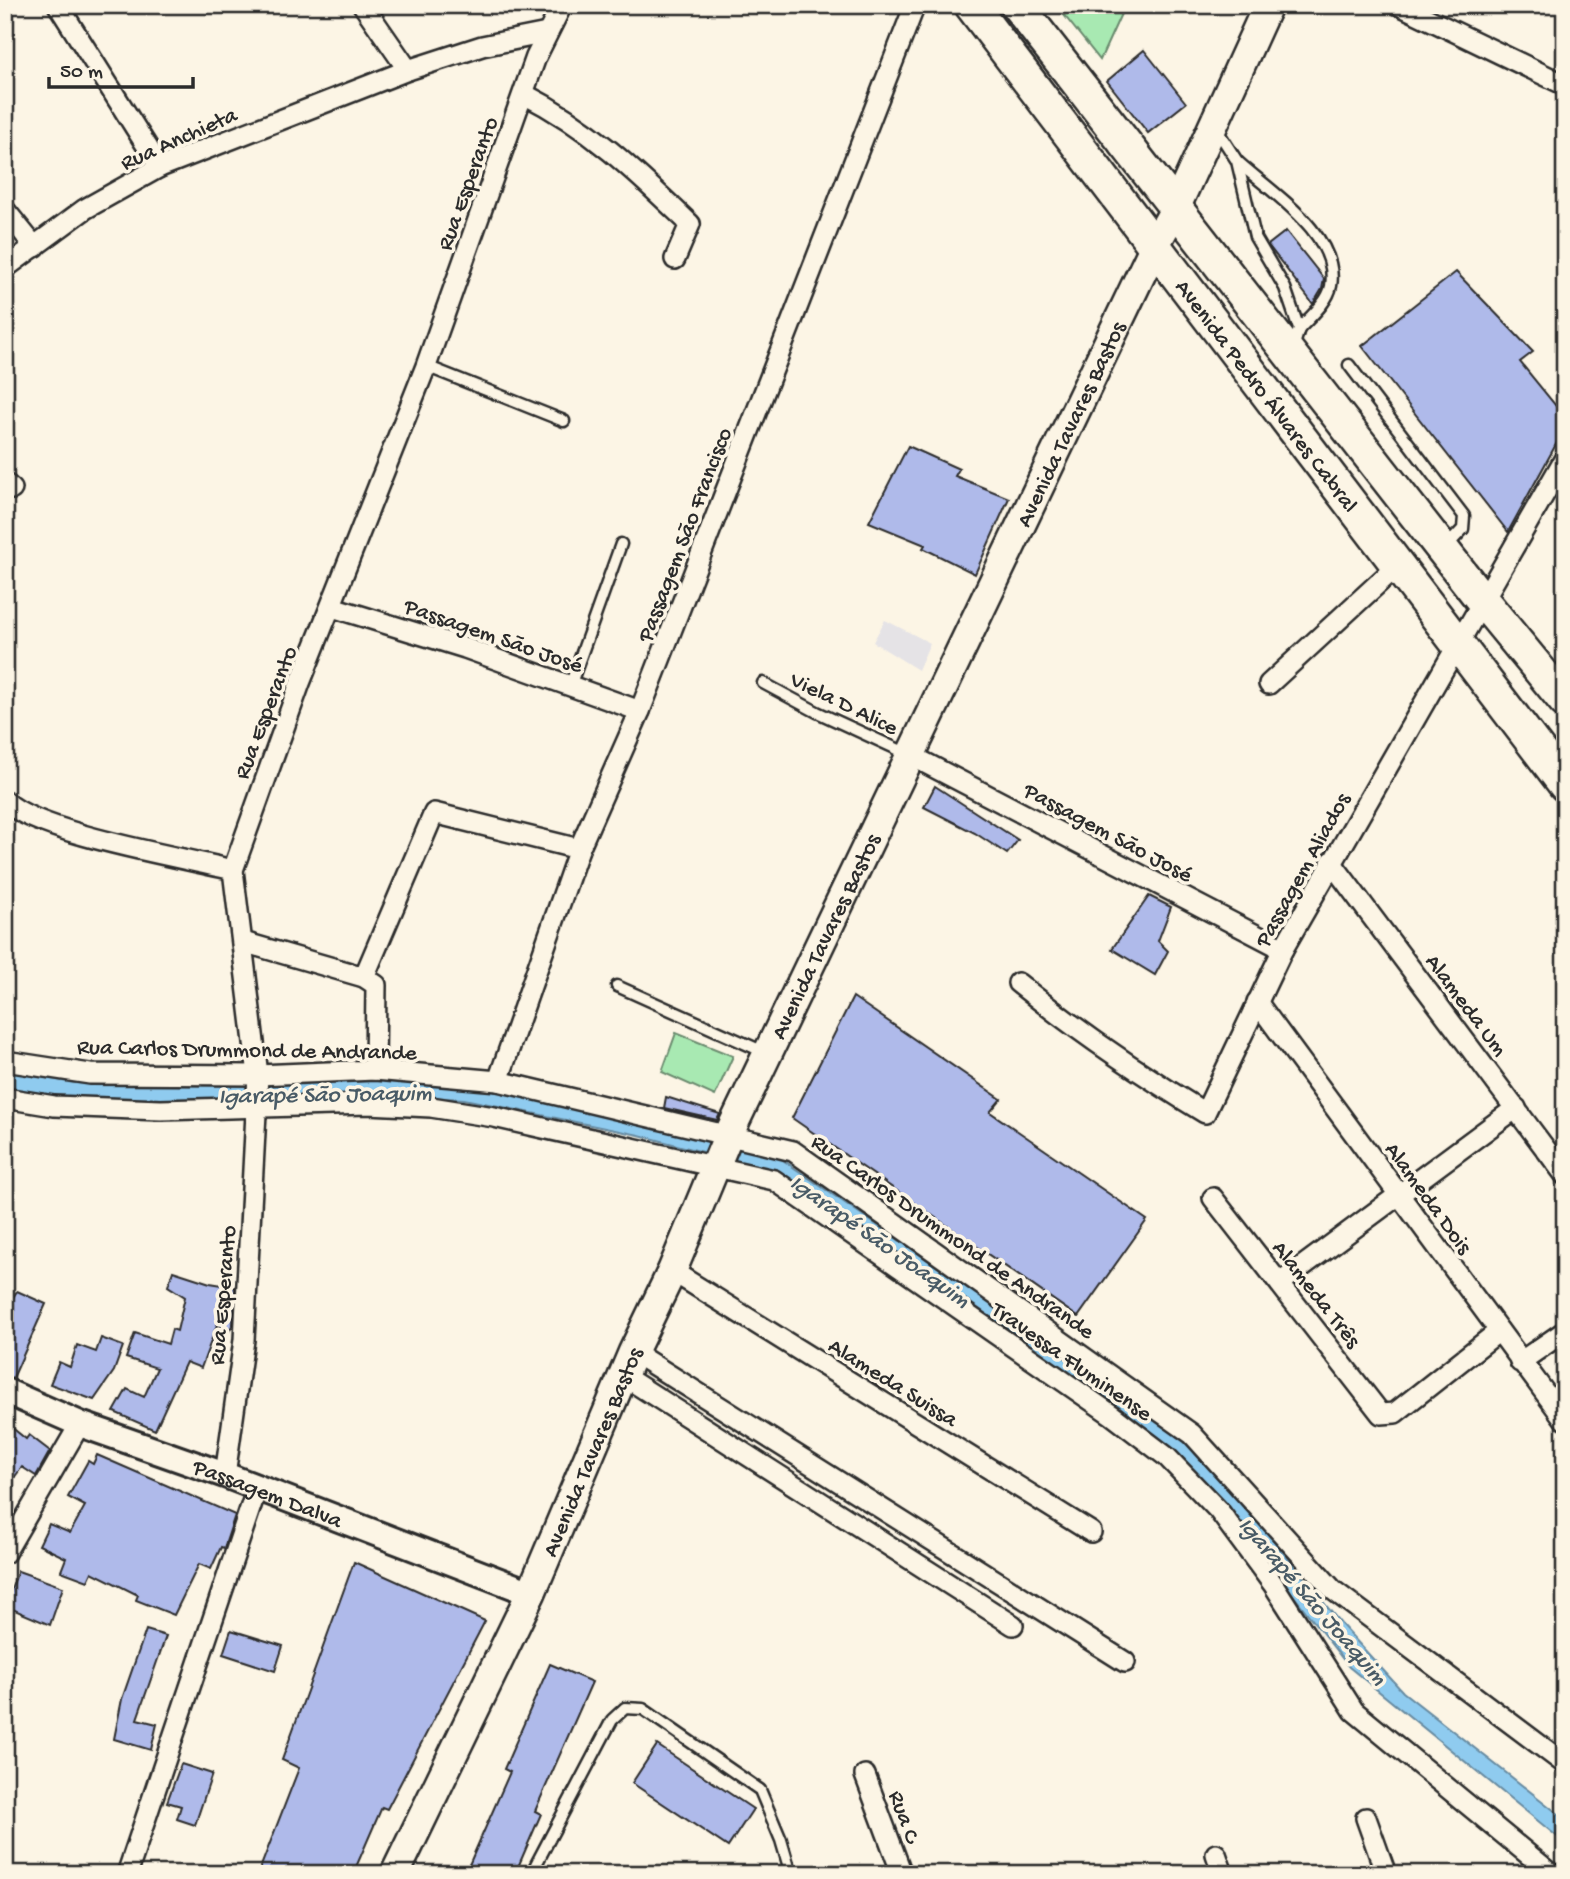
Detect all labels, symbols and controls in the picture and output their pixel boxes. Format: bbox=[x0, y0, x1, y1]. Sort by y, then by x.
scale bar bbox=[49, 46, 192, 90]
text: 50 m bbox=[60, 61, 103, 86]
street label: Rua Anchieta bbox=[117, 102, 243, 178]
street label: Rua Esperanto bbox=[433, 114, 506, 255]
street label: Avenida Pedro Álvares Cabral bbox=[1168, 275, 1362, 519]
street label: Avenida Tavares Bastos bbox=[1012, 317, 1134, 532]
street label: Passagem São Francisco bbox=[633, 424, 740, 647]
street label: Passagem São José bbox=[399, 594, 587, 681]
street label: Rua Esperanto bbox=[230, 643, 305, 784]
street label: Viela D Alice bbox=[784, 667, 903, 743]
street label: Passagem São José bbox=[1017, 778, 1197, 890]
street label: Passagem Aliados bbox=[1250, 788, 1358, 953]
street label: Avenida Tavares Bastos bbox=[766, 830, 888, 1044]
street label: Alameda Um bbox=[1418, 950, 1512, 1063]
street label: Rua Carlos Drummond de Andrande bbox=[77, 1035, 418, 1068]
water label: Igarapé São Joaquim bbox=[218, 1080, 432, 1113]
street label: Rua Carlos Drummond de Andrande bbox=[805, 1129, 1100, 1347]
street label: Alameda Dois bbox=[1378, 1138, 1477, 1261]
water label: Igarapé São Joaquim bbox=[783, 1170, 975, 1316]
street label: Rua Esperanto bbox=[205, 1224, 244, 1366]
street label: Alameda Três bbox=[1265, 1236, 1366, 1355]
street label: Travessa Fluminense bbox=[984, 1296, 1157, 1429]
street label: Alameda Suissa bbox=[822, 1333, 963, 1435]
street label: Avenida Tavares Bastos bbox=[538, 1343, 650, 1561]
street label: Passagem Dalva bbox=[188, 1454, 347, 1536]
water label: Igarapé São Joaquim bbox=[1230, 1512, 1392, 1692]
street label: Rua C bbox=[881, 1787, 925, 1848]

